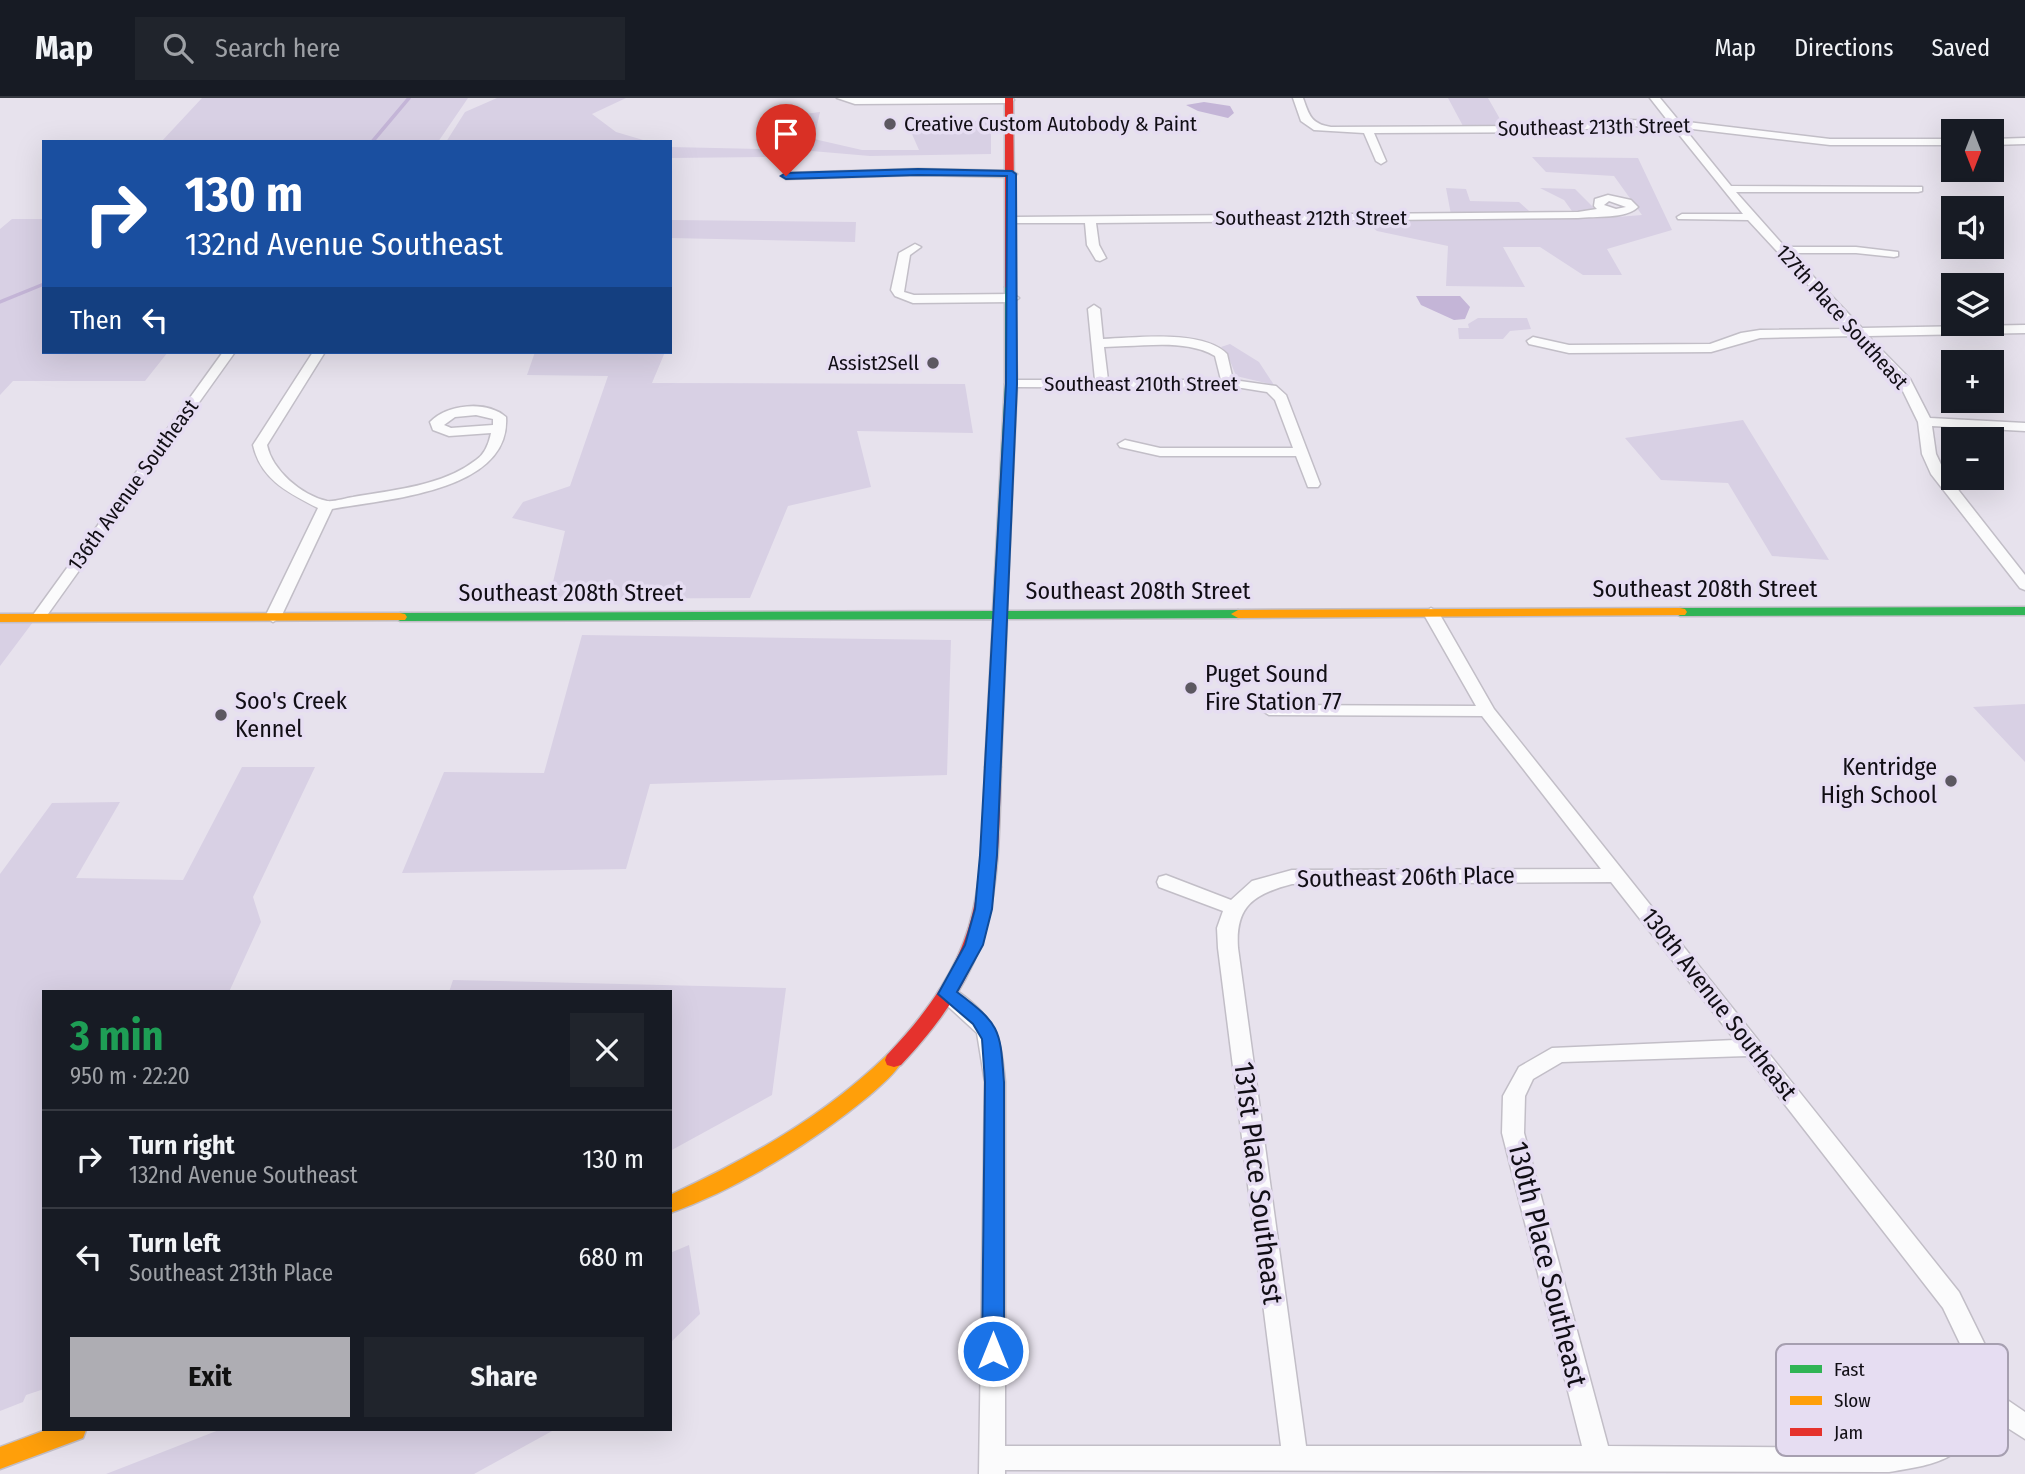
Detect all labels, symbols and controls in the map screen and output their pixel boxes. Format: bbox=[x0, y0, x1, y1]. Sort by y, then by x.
search box bbox=[135, 17, 625, 80]
text: Map bbox=[35, 28, 93, 68]
icon: search bbox=[159, 29, 197, 67]
text: Search here bbox=[215, 33, 340, 64]
text: Map bbox=[1715, 34, 1756, 62]
text: Directions bbox=[1794, 34, 1893, 62]
text: Saved bbox=[1931, 34, 1990, 62]
pin bbox=[756, 104, 816, 176]
place label: Creative Custom Autobody & Paint bbox=[904, 111, 1197, 137]
street label: Southeast 213th Street bbox=[1498, 112, 1691, 142]
icon: arrive bbox=[767, 115, 805, 153]
marker: Creative Custom Autobody & Paint bbox=[882, 116, 898, 132]
north arrow bbox=[1941, 119, 2004, 182]
map controls bbox=[1941, 119, 2004, 490]
text: 130 m bbox=[185, 165, 303, 224]
icon: right bbox=[70, 168, 161, 259]
button: sound bbox=[1941, 196, 2004, 259]
street label: Southeast 212th Street bbox=[1215, 205, 1407, 231]
text: 132nd Avenue Southeast bbox=[185, 225, 503, 263]
street label: 127th Place Southeast bbox=[1770, 239, 1914, 395]
button: layers bbox=[1941, 273, 2004, 336]
icon: left bbox=[136, 301, 174, 339]
text: Then bbox=[70, 305, 122, 336]
place label: Assist2Sell bbox=[828, 350, 919, 376]
button: + bbox=[1941, 350, 2004, 413]
marker: Assist2Sell bbox=[925, 355, 941, 371]
street label: Southeast 210th Street bbox=[1044, 371, 1238, 397]
street label: 136th Avenue Southeast bbox=[62, 394, 204, 576]
button: − bbox=[1941, 427, 2004, 490]
street label: Southeast 208th Street bbox=[1593, 575, 1818, 603]
street label: Southeast 208th Street bbox=[1026, 577, 1251, 605]
street label: Southeast 208th Street bbox=[459, 579, 684, 607]
place label: Puget Sound Fire Station 77 bbox=[1205, 660, 1342, 716]
marker: Puget Sound Fire Station 77 bbox=[1183, 680, 1199, 696]
place label: Soo's Creek Kennel bbox=[235, 687, 348, 743]
marker: Soo's Creek Kennel bbox=[213, 707, 229, 723]
place label: Kentridge High School bbox=[1820, 753, 1937, 809]
marker: Kentridge High School bbox=[1943, 773, 1959, 789]
street label: Southeast 206th Place bbox=[1297, 861, 1515, 893]
street label: 130th Avenue Southeast bbox=[1635, 903, 1803, 1106]
text: 3 min bbox=[70, 1011, 164, 1061]
button: close bbox=[570, 1013, 644, 1087]
street label: 131st Place Southeast bbox=[1227, 1060, 1290, 1307]
text: 950 m · 22:20 bbox=[70, 1062, 190, 1090]
text: Turn right bbox=[129, 1130, 235, 1161]
street label: 130th Place Southeast bbox=[1501, 1138, 1594, 1391]
icon: right bbox=[70, 1140, 108, 1178]
text: 130 m bbox=[582, 1144, 644, 1175]
text: 132nd Avenue Southeast bbox=[129, 1161, 357, 1189]
text: Turn left bbox=[129, 1228, 221, 1259]
icon: left bbox=[70, 1238, 108, 1276]
text: 680 m bbox=[578, 1242, 644, 1273]
text: Southeast 213th Place bbox=[129, 1259, 333, 1287]
position arrow bbox=[956, 1314, 1030, 1388]
button: Exit bbox=[70, 1337, 350, 1417]
button: Share bbox=[364, 1337, 644, 1417]
legend bbox=[1776, 1344, 2008, 1456]
text: Fast bbox=[1834, 1358, 1865, 1381]
text: Slow bbox=[1834, 1389, 1871, 1412]
text: Jam bbox=[1834, 1421, 1863, 1444]

